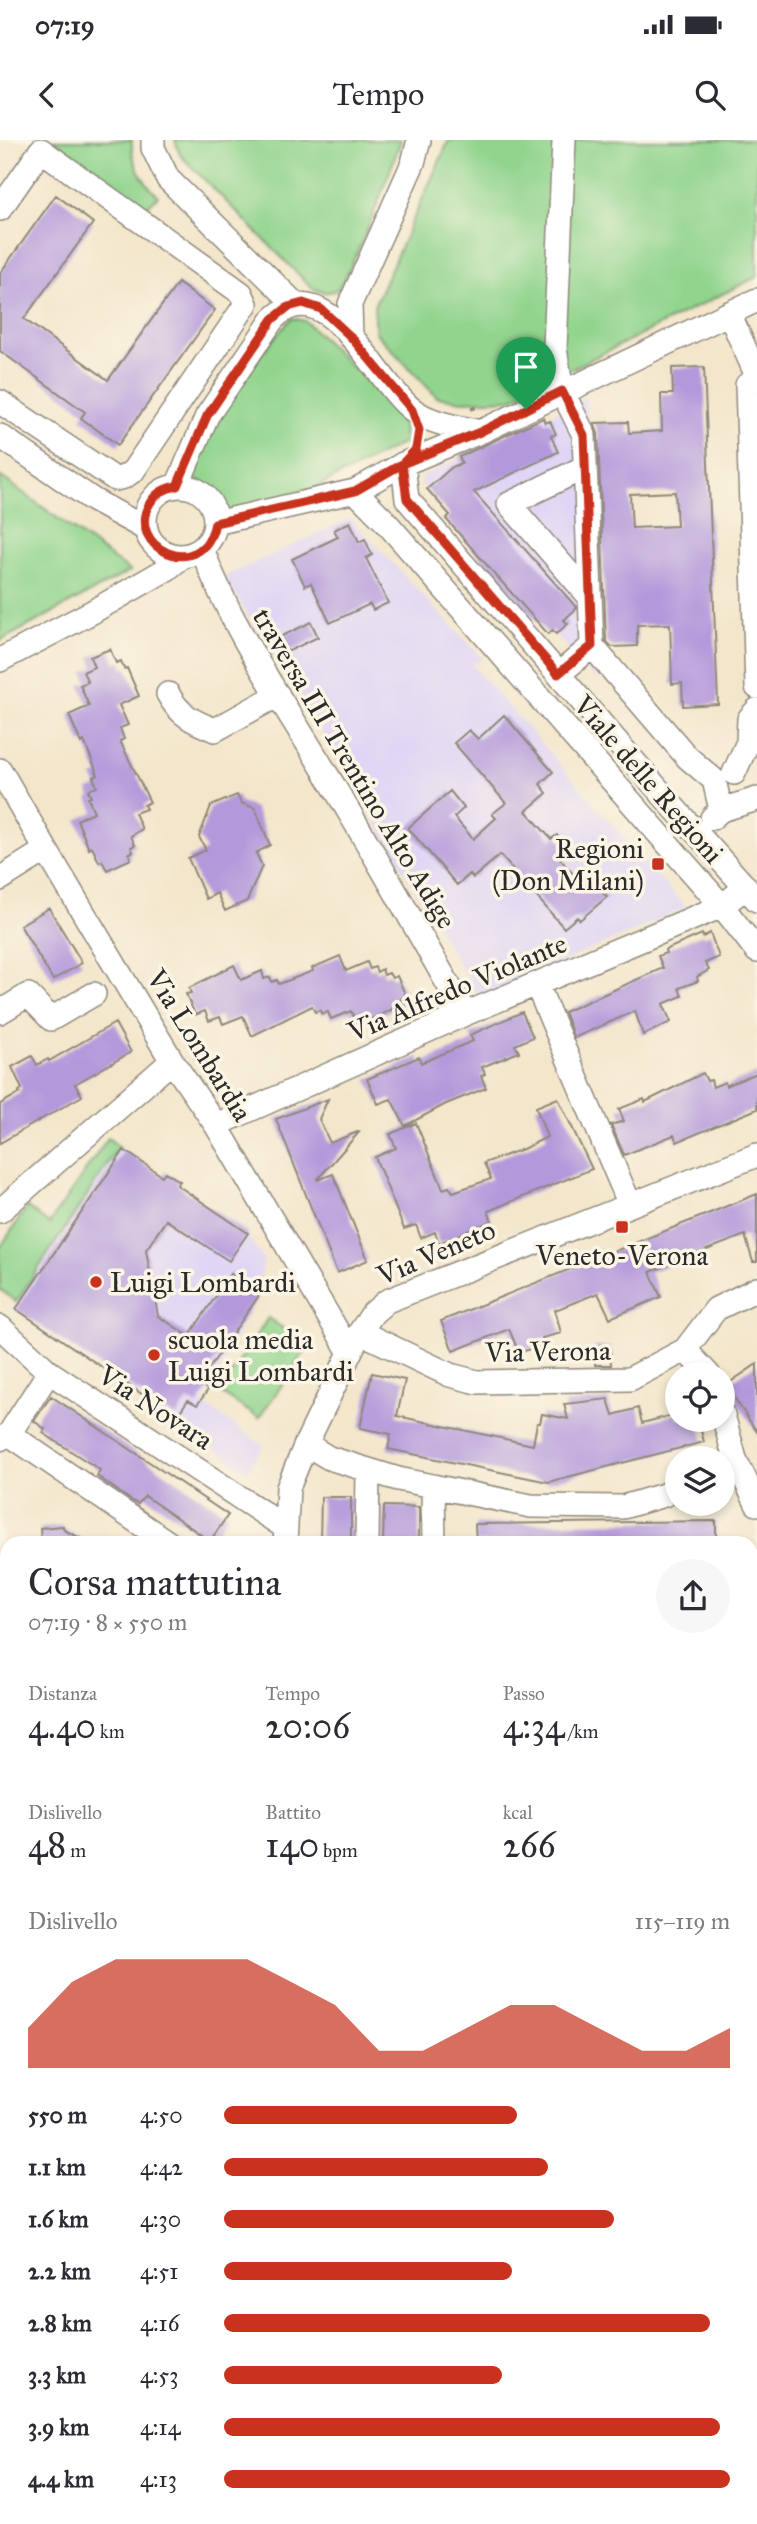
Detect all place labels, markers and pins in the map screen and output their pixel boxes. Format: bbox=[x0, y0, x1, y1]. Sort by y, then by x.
pin bbox=[496, 337, 556, 409]
place label: Regioni (Don Milani) bbox=[492, 831, 644, 898]
marker: Regioni (Don Milani) bbox=[650, 856, 666, 872]
marker: Veneto-Verona bbox=[614, 1219, 630, 1235]
place label: Veneto-Verona bbox=[535, 1238, 708, 1273]
place label: Luigi Lombardi bbox=[110, 1265, 296, 1300]
marker: Luigi Lombardi bbox=[88, 1274, 104, 1290]
place label: scuola media Luigi Lombardi bbox=[168, 1322, 354, 1389]
marker: scuola media Luigi Lombardi bbox=[146, 1347, 162, 1363]

